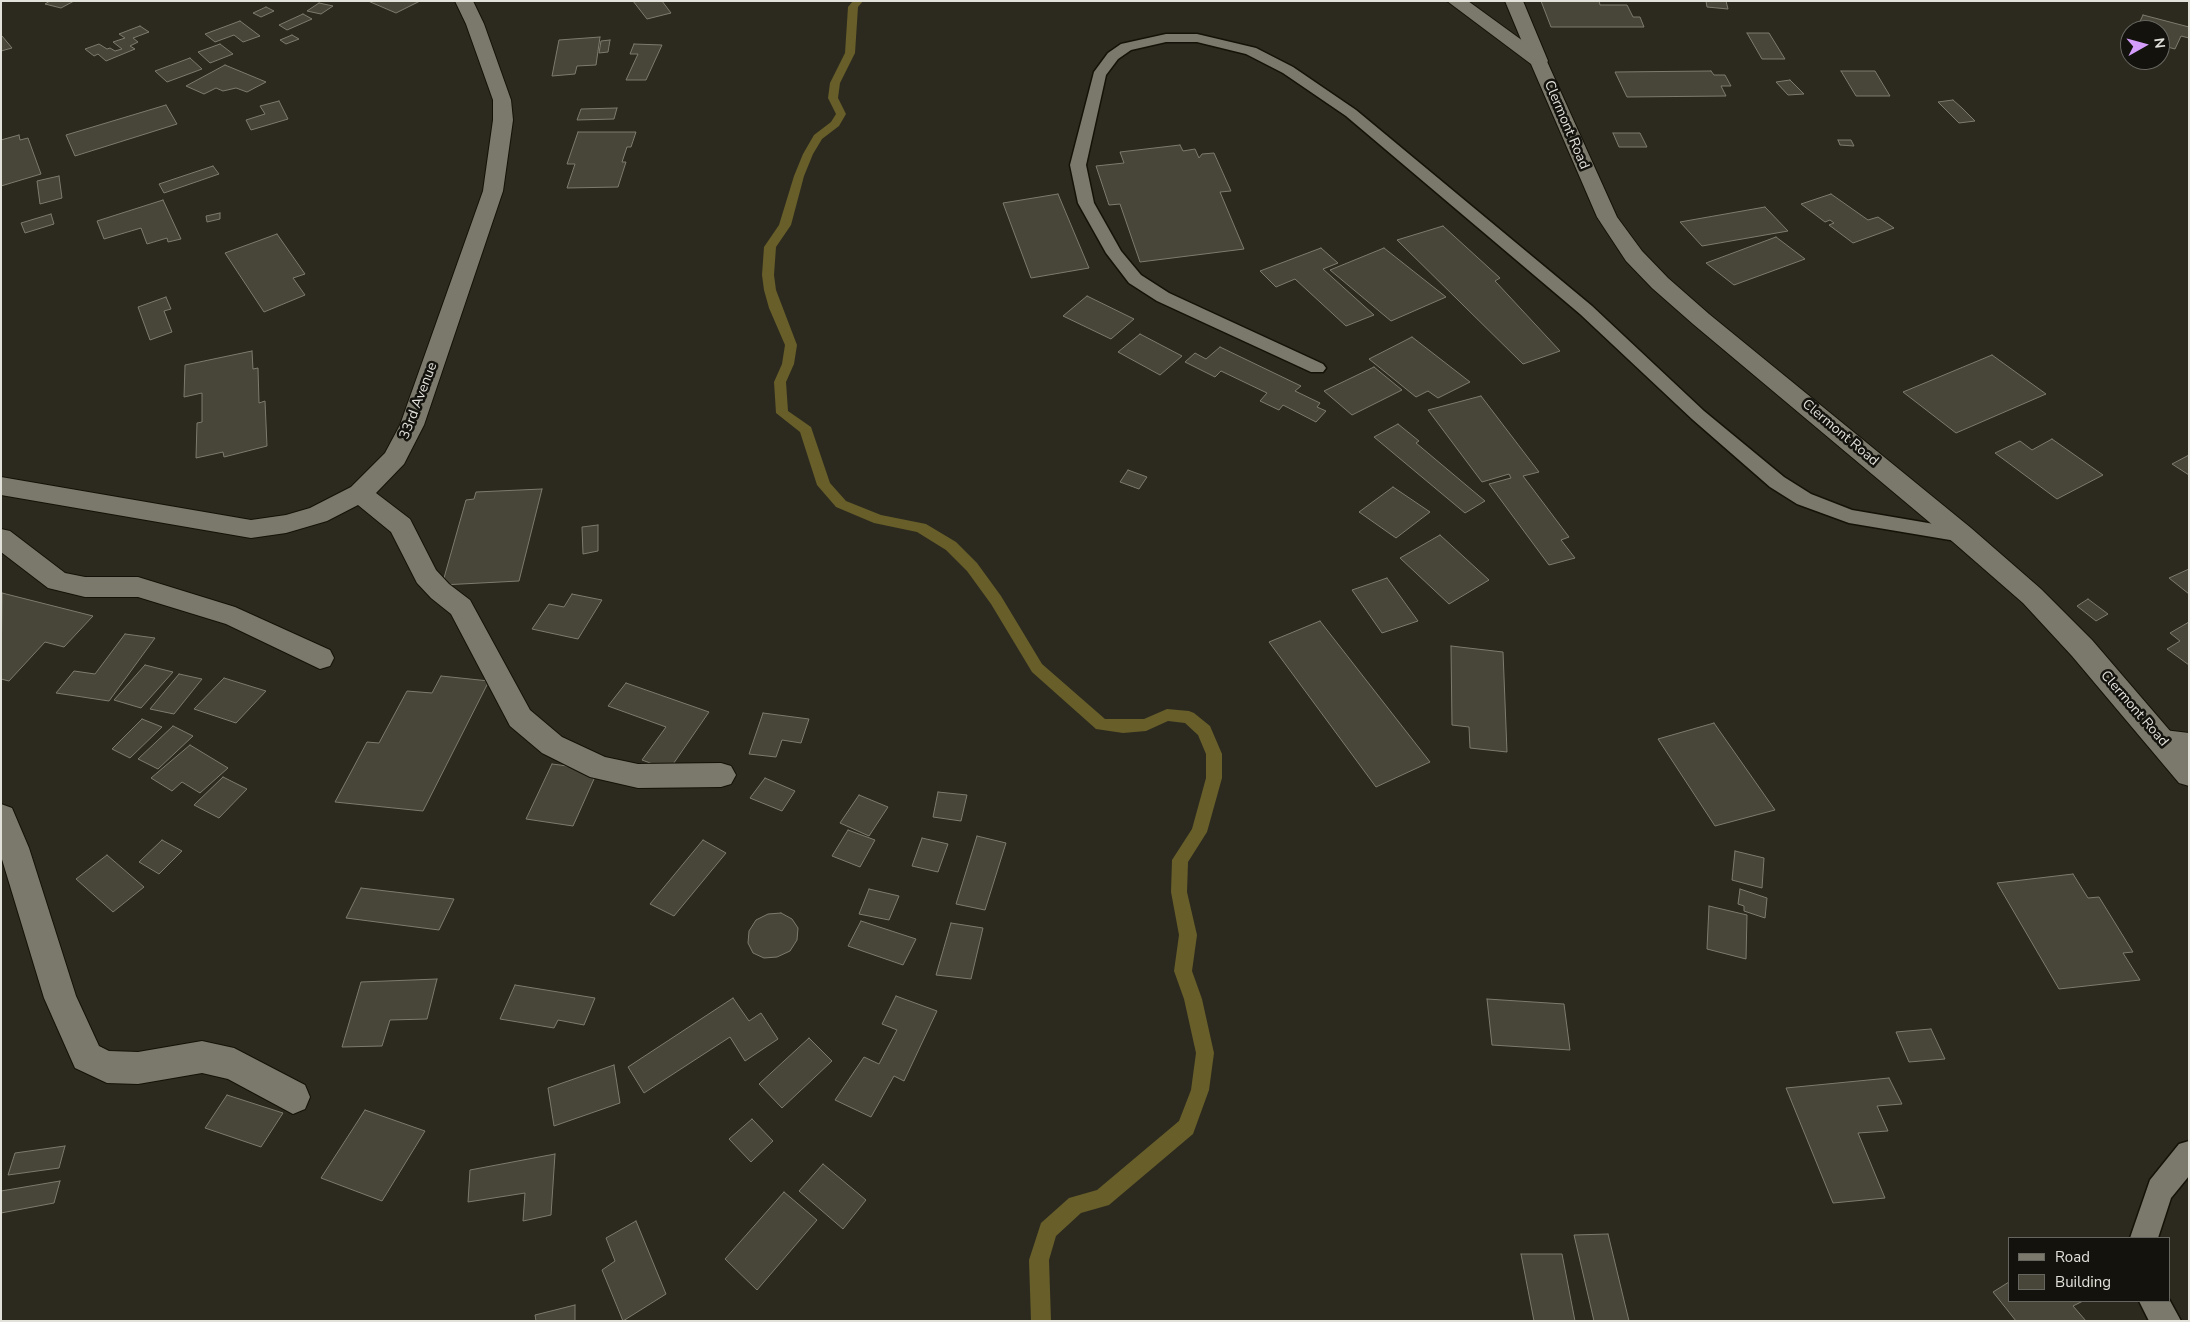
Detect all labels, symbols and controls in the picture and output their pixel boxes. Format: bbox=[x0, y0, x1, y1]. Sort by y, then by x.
north arrow bbox=[2120, 20, 2170, 70]
text: N bbox=[2149, 37, 2169, 50]
street label: Clermont Road bbox=[1540, 78, 1592, 172]
street label: 33rd Avenue bbox=[397, 360, 441, 442]
street label: Clermont Road bbox=[1798, 396, 1882, 470]
street label: Clermont Road bbox=[2097, 668, 2171, 750]
legend bbox=[2008, 1237, 2170, 1302]
text: Road bbox=[2055, 1247, 2090, 1267]
text: Building bbox=[2055, 1272, 2111, 1292]

